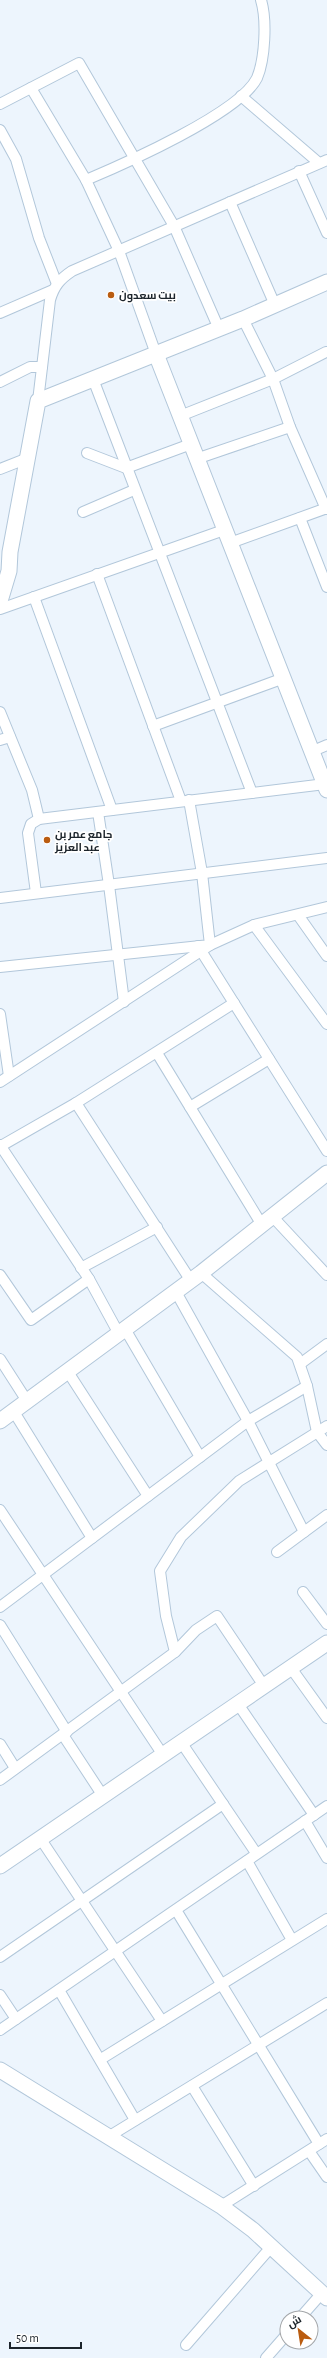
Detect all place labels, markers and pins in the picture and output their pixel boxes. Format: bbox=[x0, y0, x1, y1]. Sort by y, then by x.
marker: بيت سعدون bbox=[106, 290, 116, 300]
place label: بيت سعدون bbox=[119, 290, 176, 303]
place label: جامع عمر بن عبد العزيز bbox=[54, 829, 112, 854]
marker: جامع عمر بن عبد العزيز bbox=[42, 835, 52, 845]

